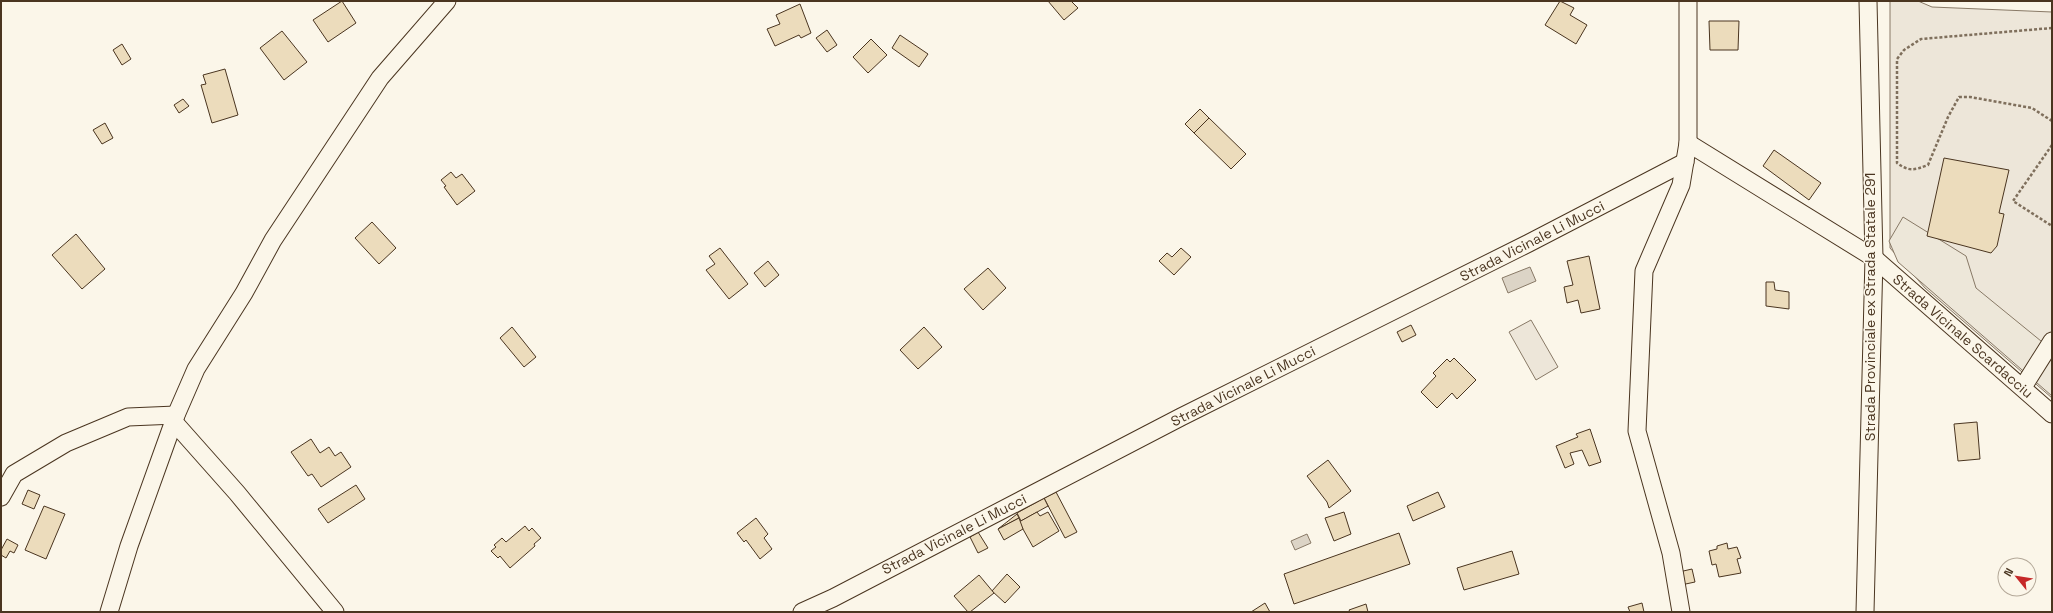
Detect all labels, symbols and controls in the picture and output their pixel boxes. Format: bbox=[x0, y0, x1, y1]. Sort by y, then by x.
street label: Strada Provinciale ex Strada Statale 291 bbox=[1861, 173, 1879, 441]
street label: Strada Vicinale Li Mucci bbox=[1457, 197, 1607, 285]
street label: Strada Vicinale Scardacciu bbox=[1889, 270, 2037, 402]
street label: Strada Vicinale Li Mucci bbox=[1168, 342, 1318, 430]
street label: Strada Vicinale Li Mucci bbox=[879, 490, 1029, 578]
north arrow bbox=[1997, 557, 2037, 597]
text: N bbox=[2000, 565, 2016, 579]

